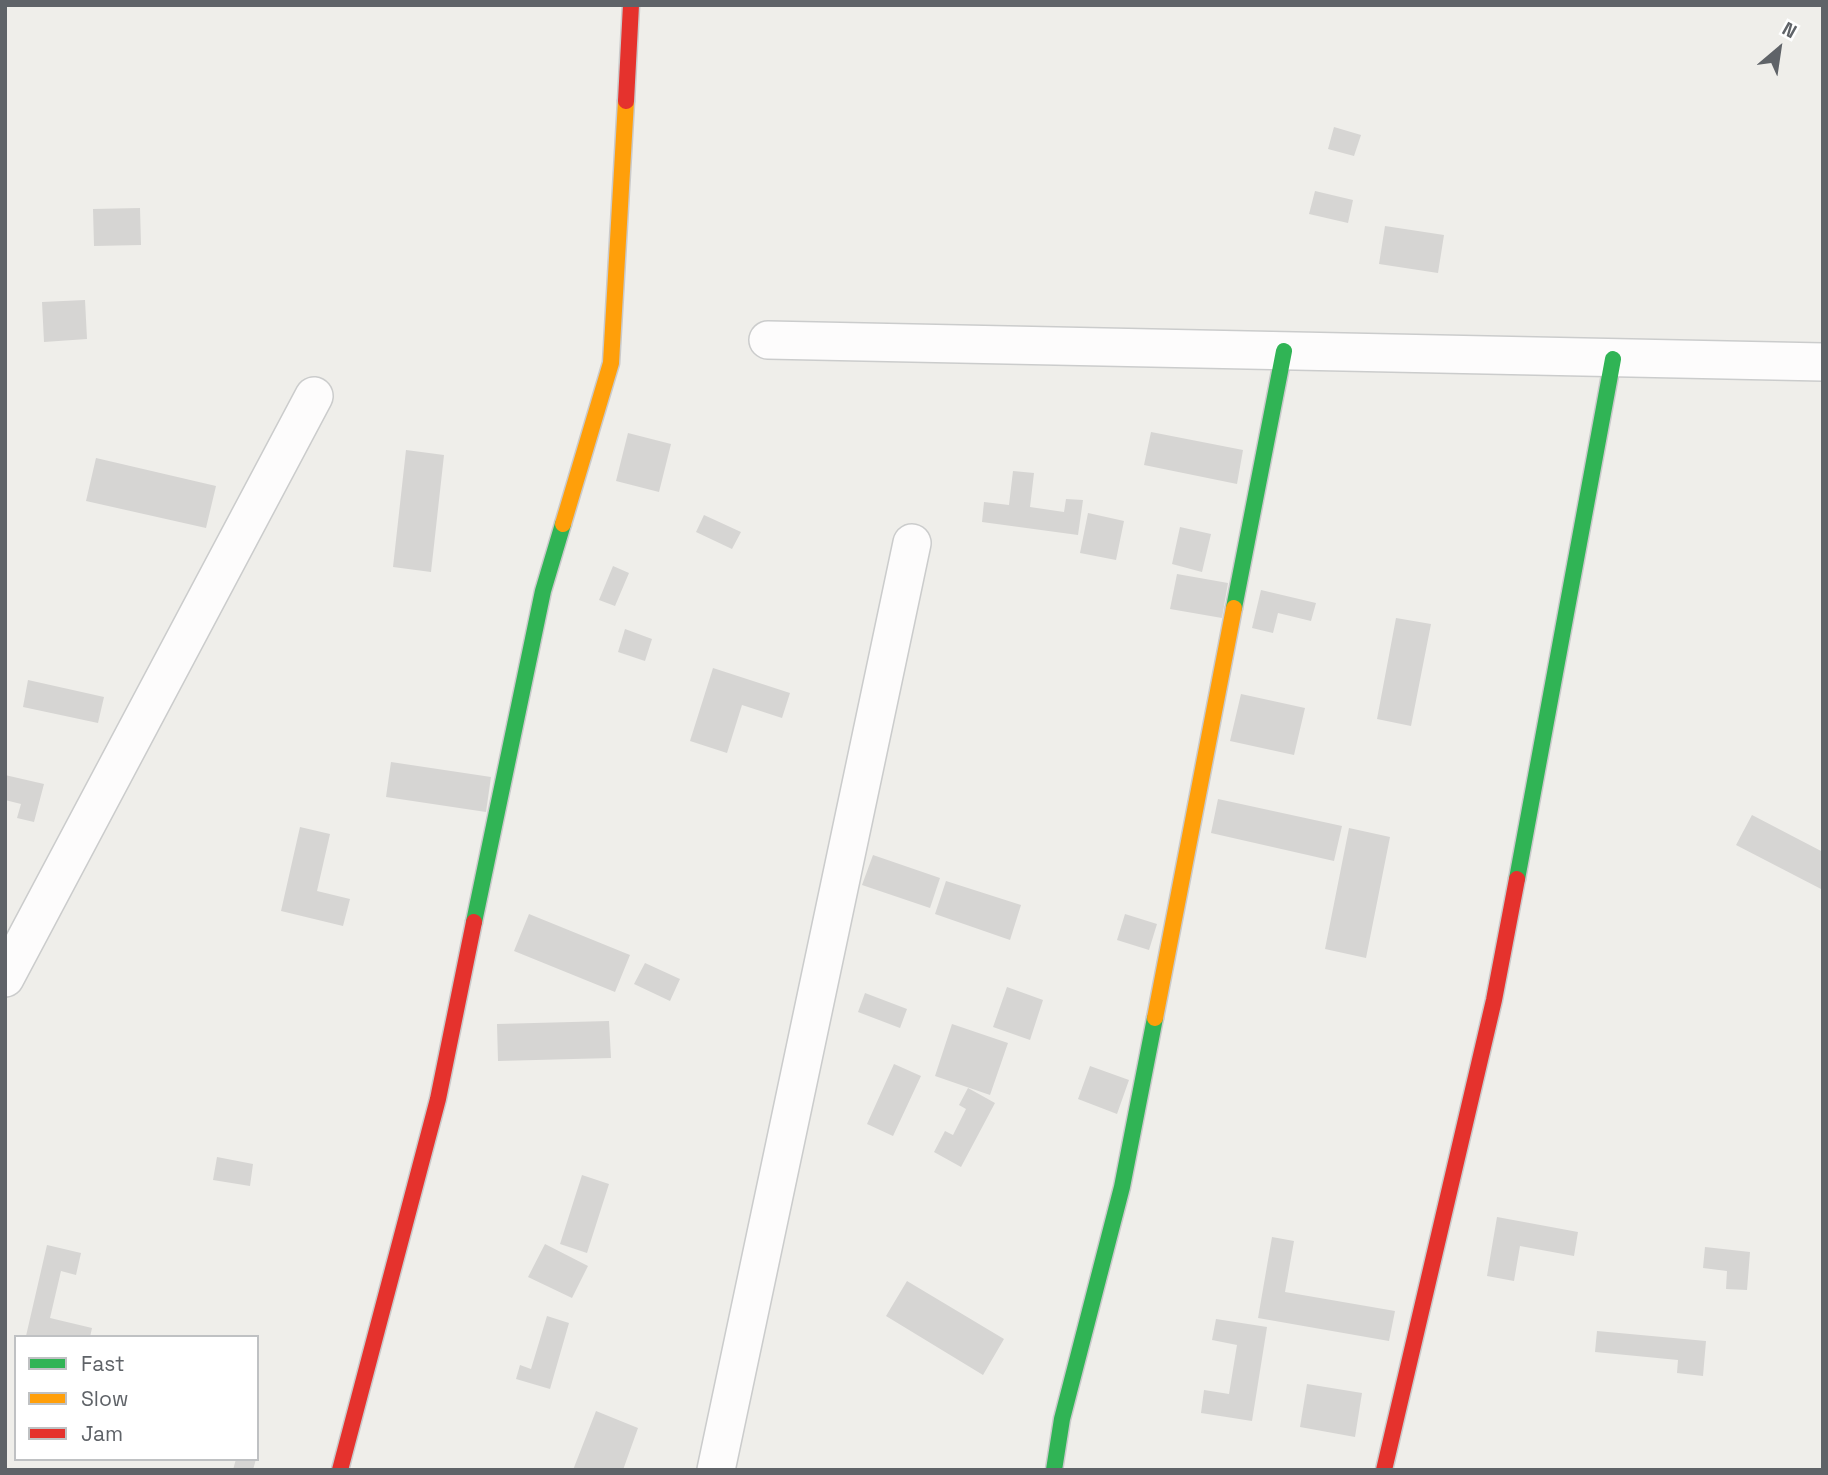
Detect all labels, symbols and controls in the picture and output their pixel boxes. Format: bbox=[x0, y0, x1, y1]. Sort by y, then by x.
north arrow bbox=[1744, 14, 1814, 84]
text: N bbox=[1778, 16, 1801, 44]
legend bbox=[14, 1335, 259, 1461]
text: Fast bbox=[81, 1350, 125, 1377]
text: Slow bbox=[81, 1385, 129, 1412]
text: Jam bbox=[81, 1420, 123, 1447]

